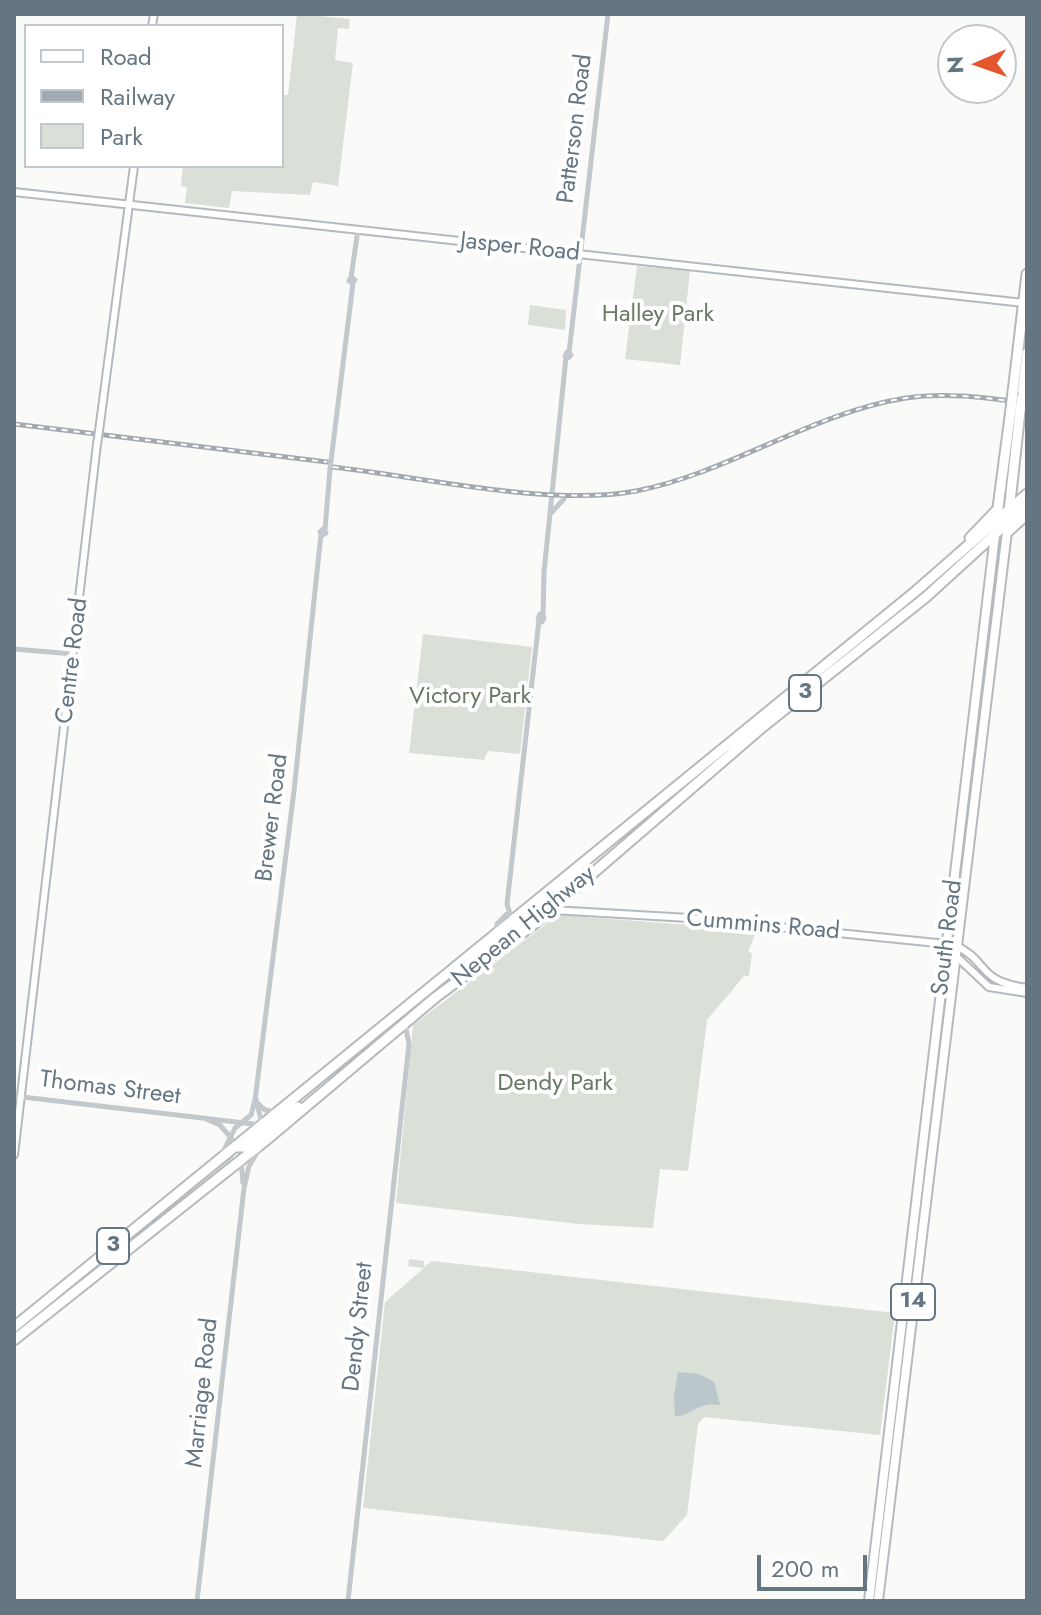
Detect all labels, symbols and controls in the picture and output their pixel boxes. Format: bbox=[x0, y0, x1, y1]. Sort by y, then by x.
legend bbox=[24, 24, 284, 168]
north arrow bbox=[937, 24, 1017, 104]
text: Road bbox=[100, 39, 152, 74]
street label: Patterson Road bbox=[553, 53, 599, 205]
text: N bbox=[939, 55, 971, 74]
text: Railway bbox=[100, 79, 175, 114]
text: Park bbox=[100, 119, 143, 154]
street label: Jasper Road bbox=[459, 227, 581, 269]
park label: Halley Park bbox=[602, 301, 714, 329]
street label: Centre Road bbox=[51, 597, 95, 725]
road number: 3 bbox=[789, 675, 821, 711]
park label: Victory Park bbox=[409, 683, 531, 711]
street label: Brewer Road bbox=[251, 752, 295, 884]
street label: Nepean Highway bbox=[446, 860, 602, 994]
street label: South Road bbox=[927, 879, 969, 997]
street label: Cummins Road bbox=[685, 905, 841, 947]
street label: Thomas Street bbox=[38, 1066, 182, 1112]
park label: Dendy Park bbox=[497, 1070, 613, 1098]
road number: 3 bbox=[97, 1228, 129, 1264]
street label: Dendy Street bbox=[338, 1261, 380, 1393]
road number: 14 bbox=[891, 1284, 935, 1320]
street label: Marriage Road bbox=[181, 1317, 225, 1469]
scale bar bbox=[761, 1539, 871, 1589]
text: 200 m bbox=[771, 1551, 839, 1586]

